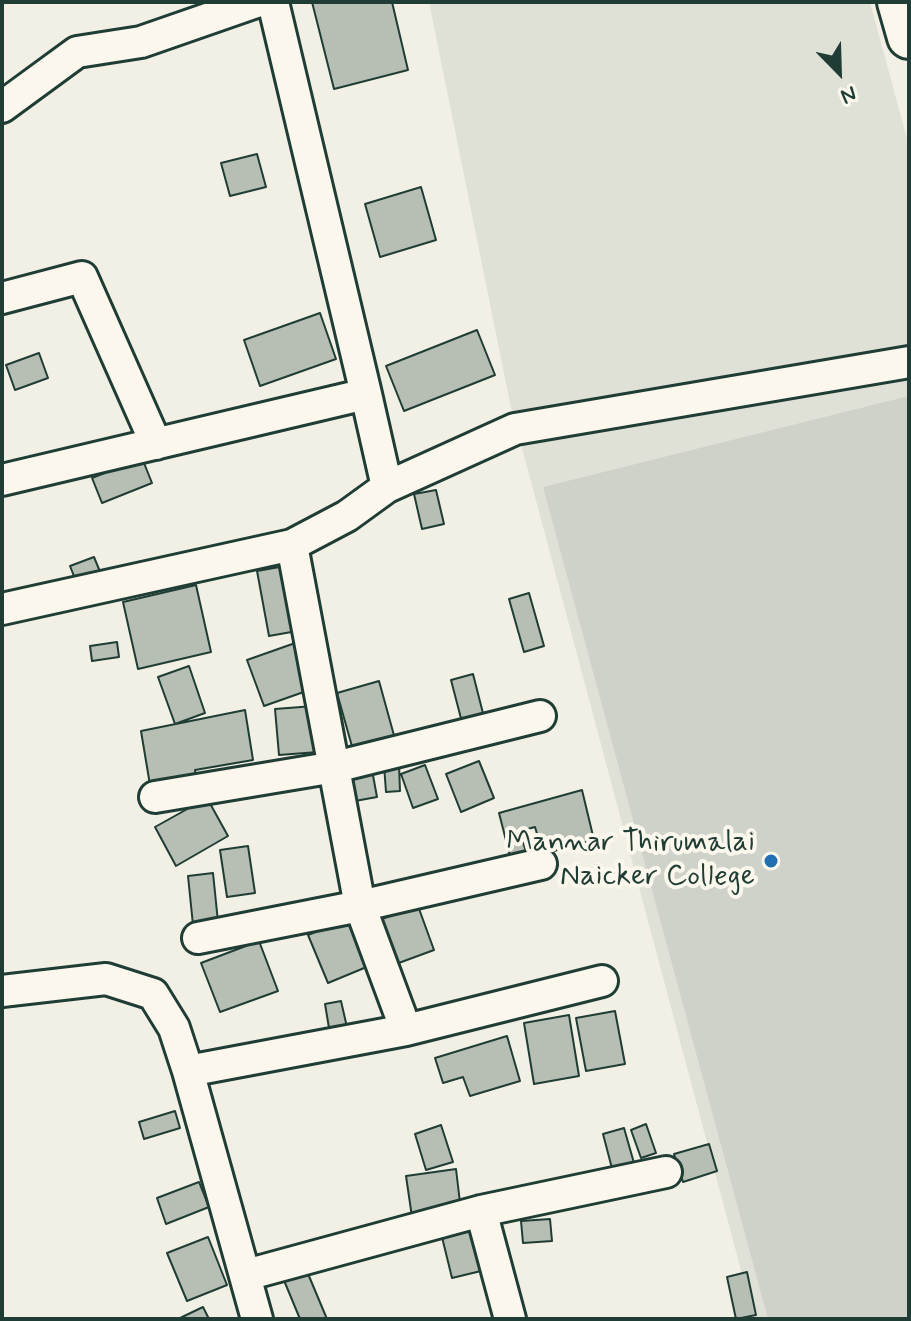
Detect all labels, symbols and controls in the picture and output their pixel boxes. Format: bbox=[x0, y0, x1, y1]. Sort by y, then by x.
north arrow bbox=[799, 32, 879, 112]
text: N bbox=[836, 78, 861, 110]
place label: Mannar Thirumalai Naicker College bbox=[506, 826, 755, 896]
marker: Mannar Thirumalai Naicker College bbox=[762, 852, 780, 870]

